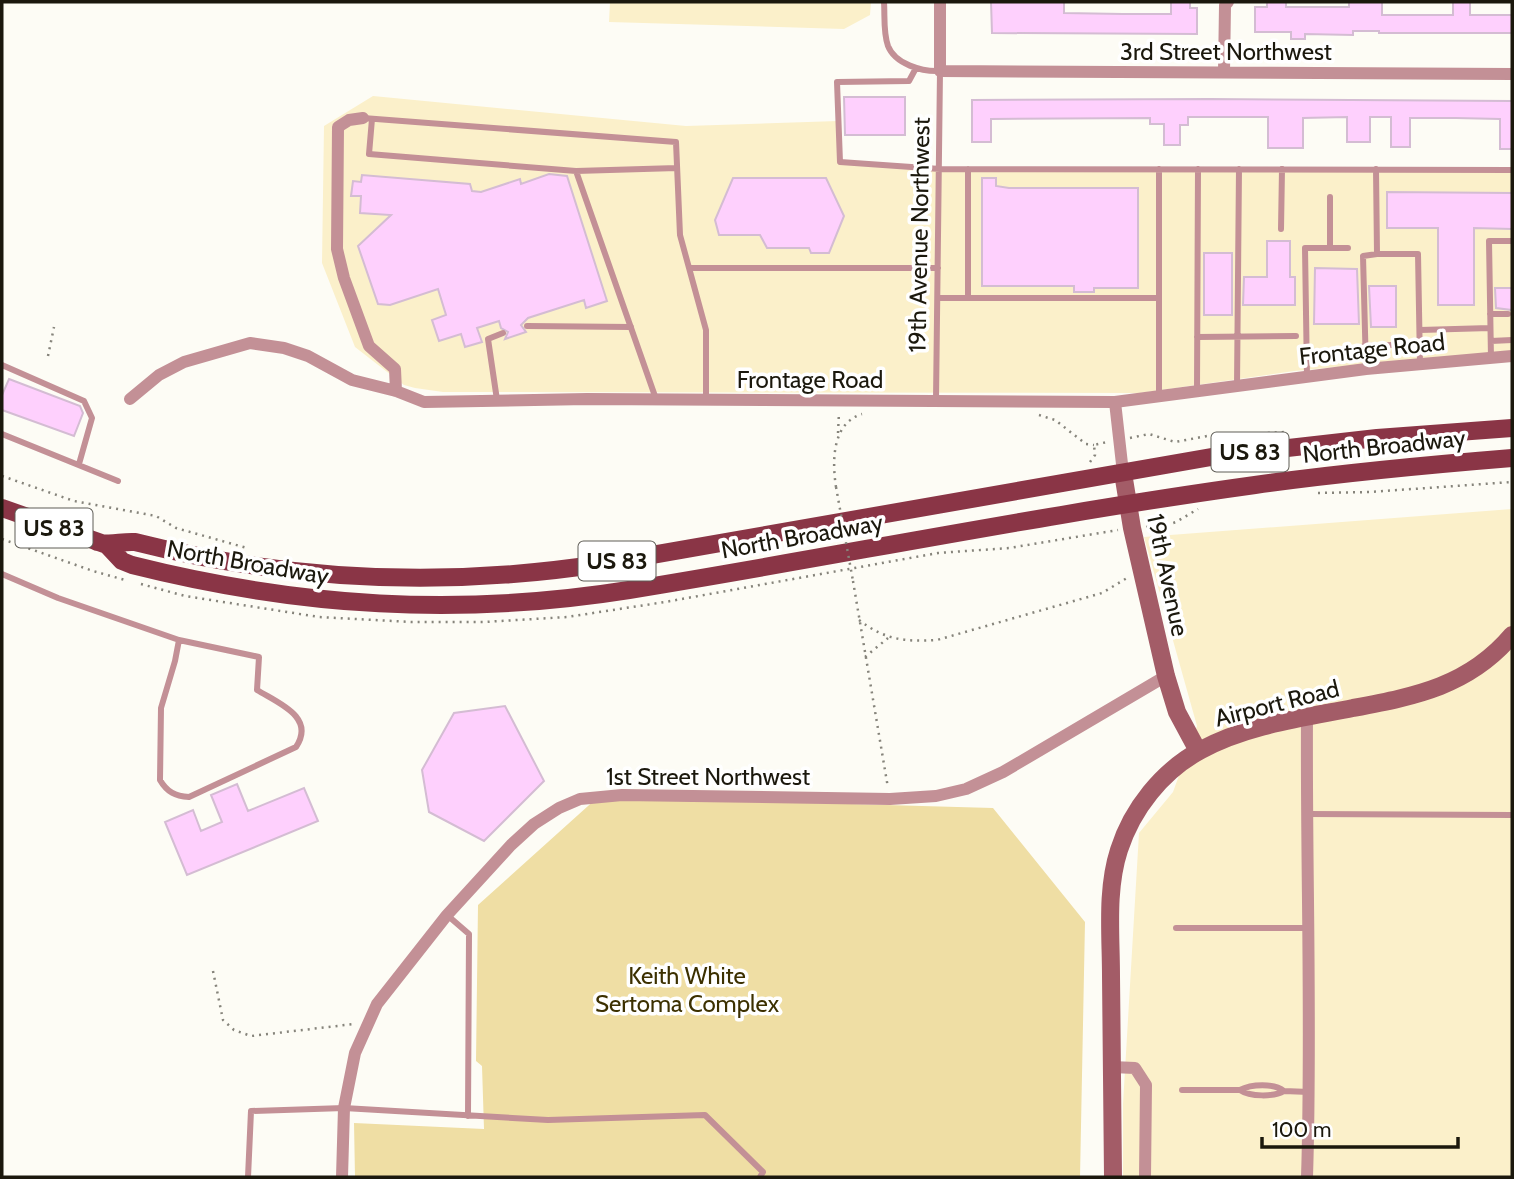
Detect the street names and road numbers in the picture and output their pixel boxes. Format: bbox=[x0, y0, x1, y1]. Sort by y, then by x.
street label: 3rd Street Northwest bbox=[1120, 37, 1332, 66]
street label: 19th Avenue Northwest bbox=[902, 117, 936, 353]
street label: Frontage Road bbox=[1298, 327, 1446, 371]
street label: Frontage Road bbox=[737, 365, 883, 394]
street label: North Broadway bbox=[1301, 423, 1467, 469]
road number: US 83 bbox=[1212, 432, 1288, 472]
street label: North Broadway bbox=[719, 507, 885, 565]
road number: US 83 bbox=[16, 508, 92, 548]
street label: 19th Avenue bbox=[1141, 511, 1195, 639]
street label: North Broadway bbox=[165, 533, 331, 591]
road number: US 83 bbox=[578, 541, 656, 580]
street label: Airport Road bbox=[1212, 674, 1342, 732]
street label: 1st Street Northwest bbox=[606, 762, 810, 791]

